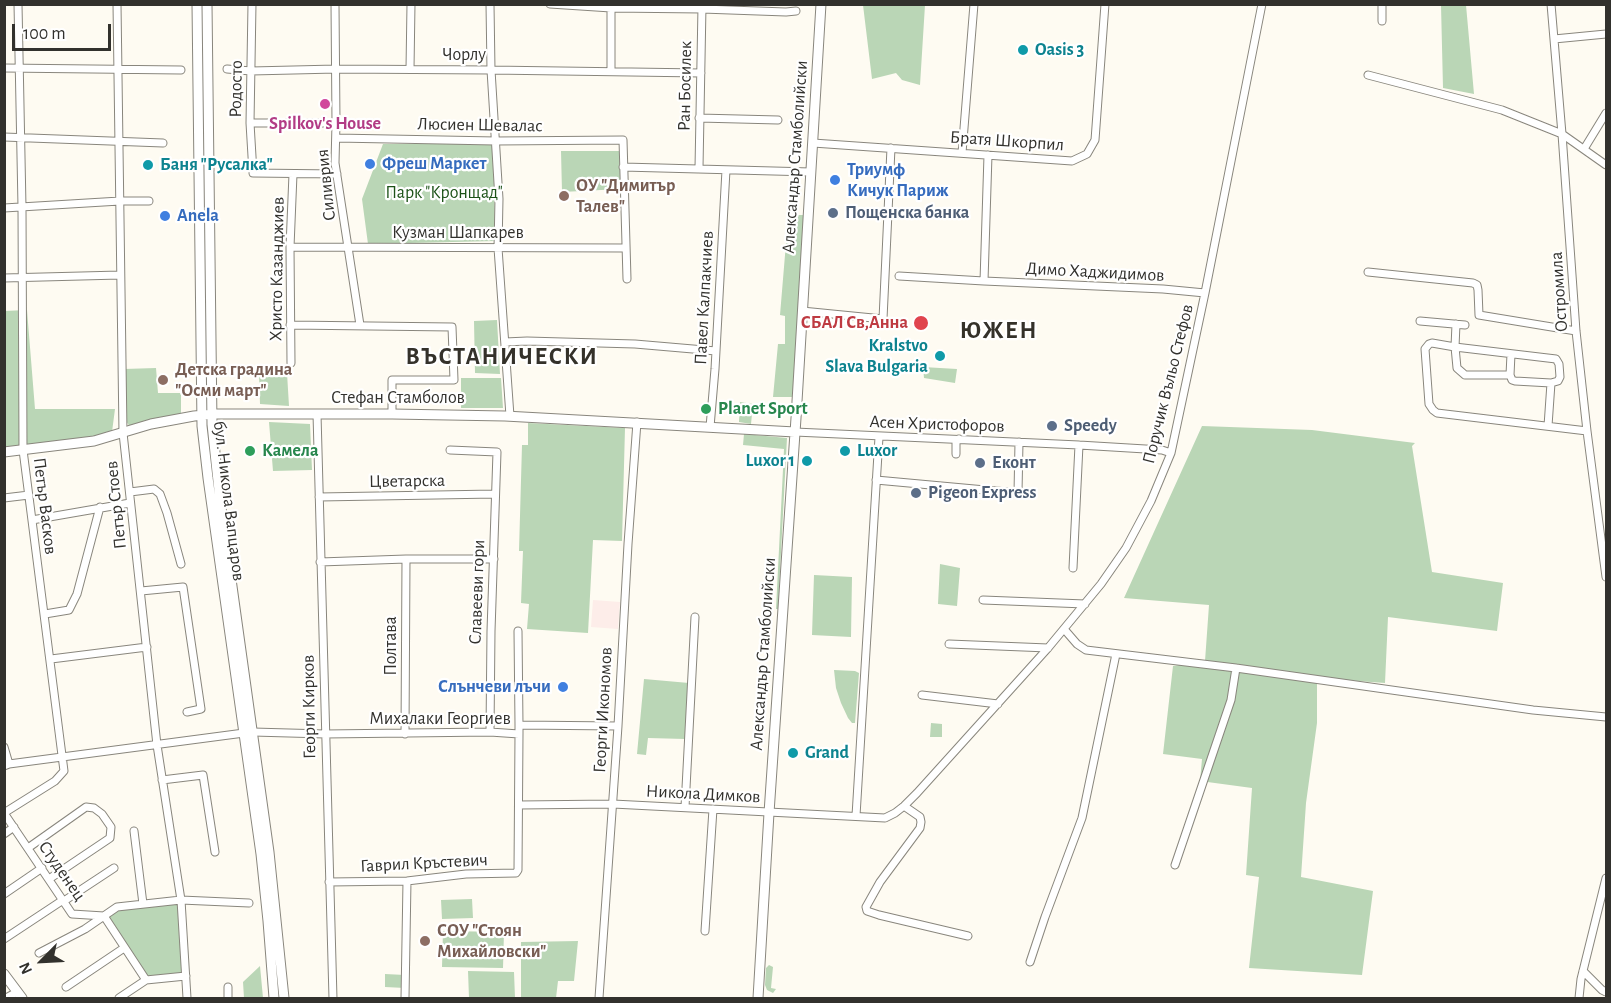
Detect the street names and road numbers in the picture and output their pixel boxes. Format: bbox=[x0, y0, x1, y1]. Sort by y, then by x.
street label: Ран Босилек bbox=[673, 41, 697, 131]
street label: Чорлу bbox=[442, 44, 486, 66]
street label: Родосто bbox=[225, 60, 247, 118]
street label: Александър Стамболийски bbox=[777, 60, 813, 254]
street label: Люсиен Шевалас bbox=[417, 113, 543, 137]
street label: Братя Шкорпил bbox=[949, 126, 1065, 156]
street label: Силиврия bbox=[311, 148, 341, 222]
street label: Христо Казанджиев bbox=[265, 197, 289, 341]
street label: Кузман Шапкарев bbox=[392, 222, 524, 244]
street label: Павел Калпакчиев bbox=[690, 230, 718, 366]
street label: Остромила bbox=[1545, 251, 1573, 333]
street label: Димо Хаджидимов bbox=[1025, 258, 1165, 286]
street label: Поручик Въльо Стефов bbox=[1138, 302, 1198, 466]
street label: Стефан Стамболов bbox=[331, 387, 465, 409]
street label: Асен Христофоров bbox=[869, 411, 1005, 437]
street label: бул. Никола Вапцаров bbox=[208, 420, 250, 582]
street label: Петър Васков bbox=[28, 456, 62, 556]
street label: Петър Стоев bbox=[101, 460, 131, 550]
street label: Цветарска bbox=[369, 470, 445, 492]
street label: Славееви гори bbox=[464, 539, 490, 645]
street label: Александър Стамболийски bbox=[745, 557, 781, 751]
street label: Полтава bbox=[380, 616, 402, 676]
street label: Георги Икономов bbox=[589, 647, 617, 773]
street label: Георги Кирков bbox=[297, 655, 321, 759]
street label: Михалаки Георгиев bbox=[369, 708, 511, 730]
street label: Никола Димков bbox=[645, 780, 761, 808]
street label: Студенец bbox=[34, 837, 90, 905]
street label: Гаврил Кръстевич bbox=[360, 849, 488, 877]

